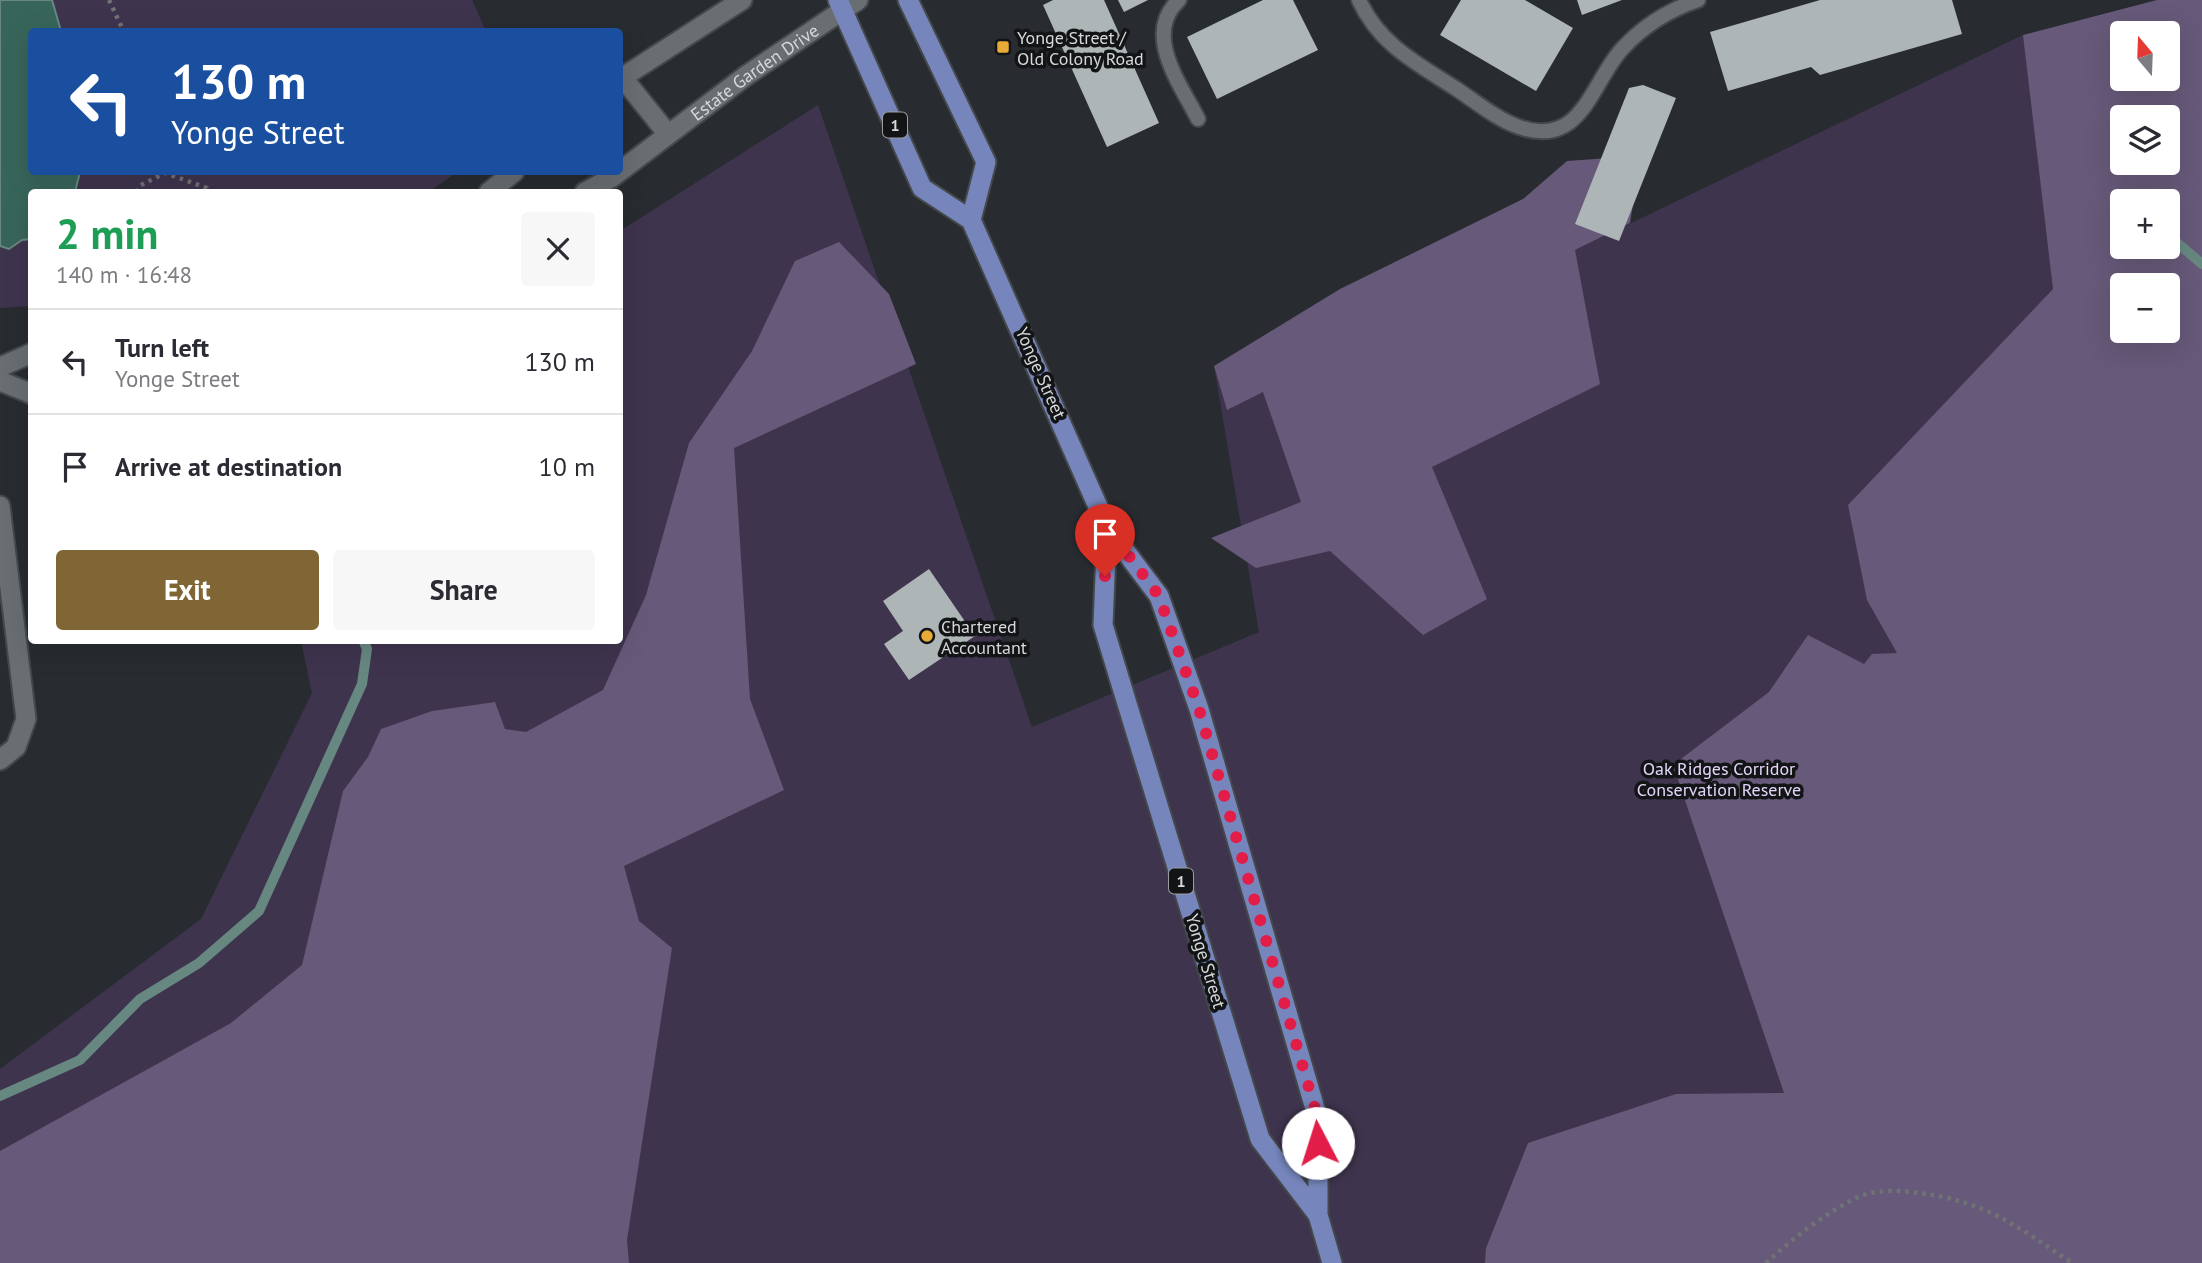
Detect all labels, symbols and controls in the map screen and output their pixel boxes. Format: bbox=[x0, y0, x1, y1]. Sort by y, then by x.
street label: Estate Garden Drive bbox=[686, 18, 823, 125]
north arrow bbox=[2110, 21, 2180, 91]
map controls bbox=[2110, 21, 2180, 343]
place label: Yonge Street / Old Colony Road bbox=[1017, 26, 1144, 70]
marker: Yonge Street / Old Colony Road bbox=[995, 39, 1011, 55]
text: 130 m bbox=[171, 49, 306, 113]
icon: left bbox=[56, 56, 147, 147]
button: layers bbox=[2110, 105, 2180, 175]
text: Yonge Street bbox=[171, 111, 345, 153]
road number: 1 bbox=[883, 113, 907, 138]
button: + bbox=[2110, 189, 2180, 259]
text: 2 min bbox=[56, 206, 158, 261]
button: close bbox=[521, 212, 595, 286]
text: 140 m · 16:48 bbox=[56, 260, 192, 289]
button: − bbox=[2110, 273, 2180, 343]
street label: Yonge Street bbox=[1011, 324, 1071, 422]
text: Turn left bbox=[115, 331, 209, 364]
icon: left bbox=[56, 343, 94, 381]
text: 130 m bbox=[524, 345, 595, 378]
text: Yonge Street bbox=[115, 364, 240, 393]
icon: arrive bbox=[56, 448, 94, 486]
text: Arrive at destination bbox=[115, 450, 342, 483]
text: 10 m bbox=[539, 450, 595, 483]
pin bbox=[1075, 504, 1135, 576]
icon: arrive bbox=[1086, 515, 1124, 553]
button: Exit bbox=[56, 550, 319, 630]
button: Share bbox=[333, 550, 595, 630]
place label: Chartered Accountant bbox=[941, 615, 1027, 659]
marker: Chartered Accountant bbox=[919, 628, 935, 644]
park label: Oak Ridges Corridor Conservation Reserve bbox=[1637, 757, 1801, 801]
road number: 1 bbox=[1169, 868, 1193, 894]
street label: Yonge Street bbox=[1181, 911, 1231, 1011]
position arrow bbox=[1281, 1106, 1355, 1180]

